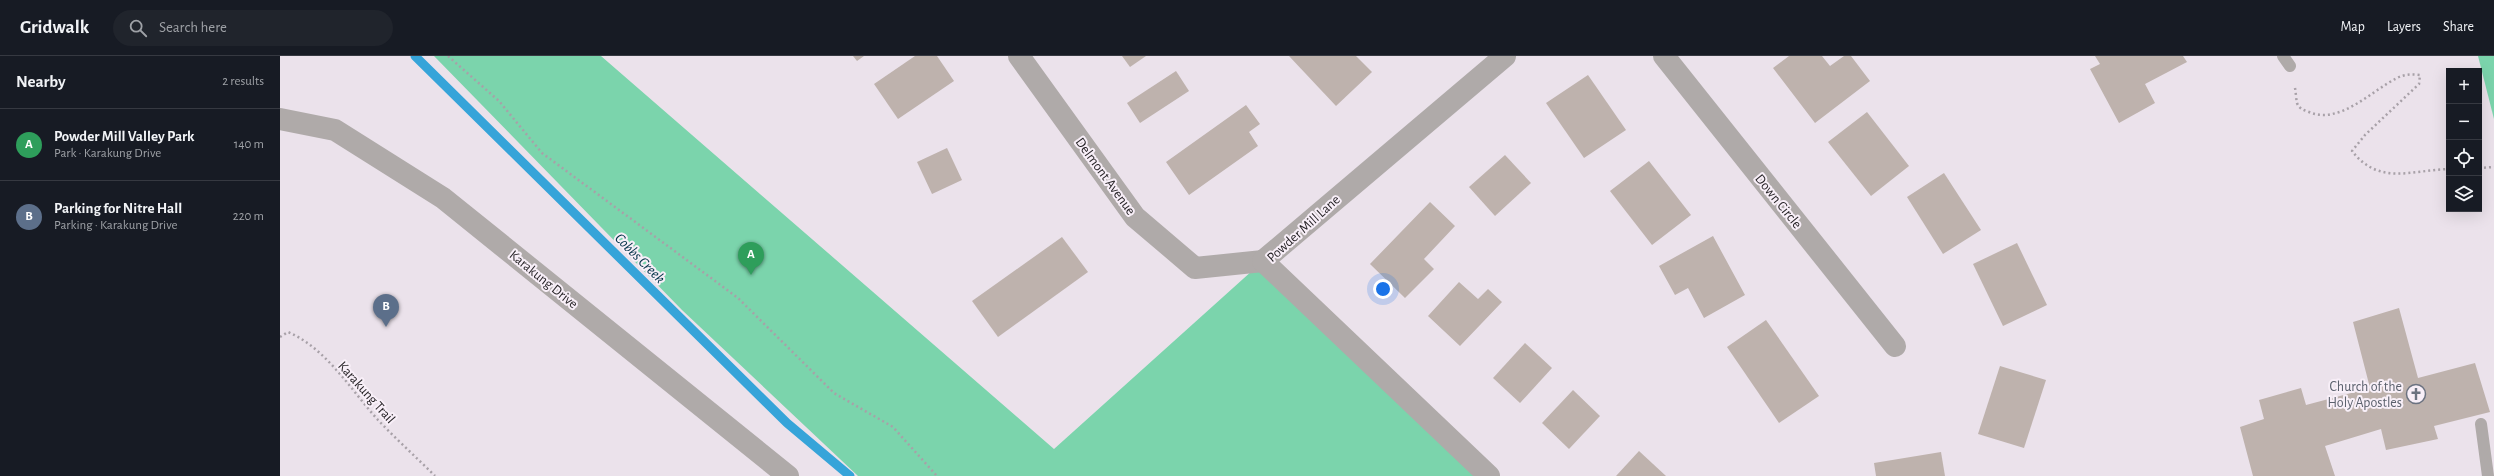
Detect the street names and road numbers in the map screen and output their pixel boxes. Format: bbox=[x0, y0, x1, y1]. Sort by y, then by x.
street label: Delmont Avenue bbox=[1073, 135, 1138, 218]
street label: Down Circle bbox=[1752, 172, 1804, 231]
street label: Powder Mill Lane bbox=[1265, 193, 1343, 265]
street label: Karakung Drive bbox=[506, 248, 580, 312]
street label: Karakung Trail bbox=[335, 359, 398, 426]

